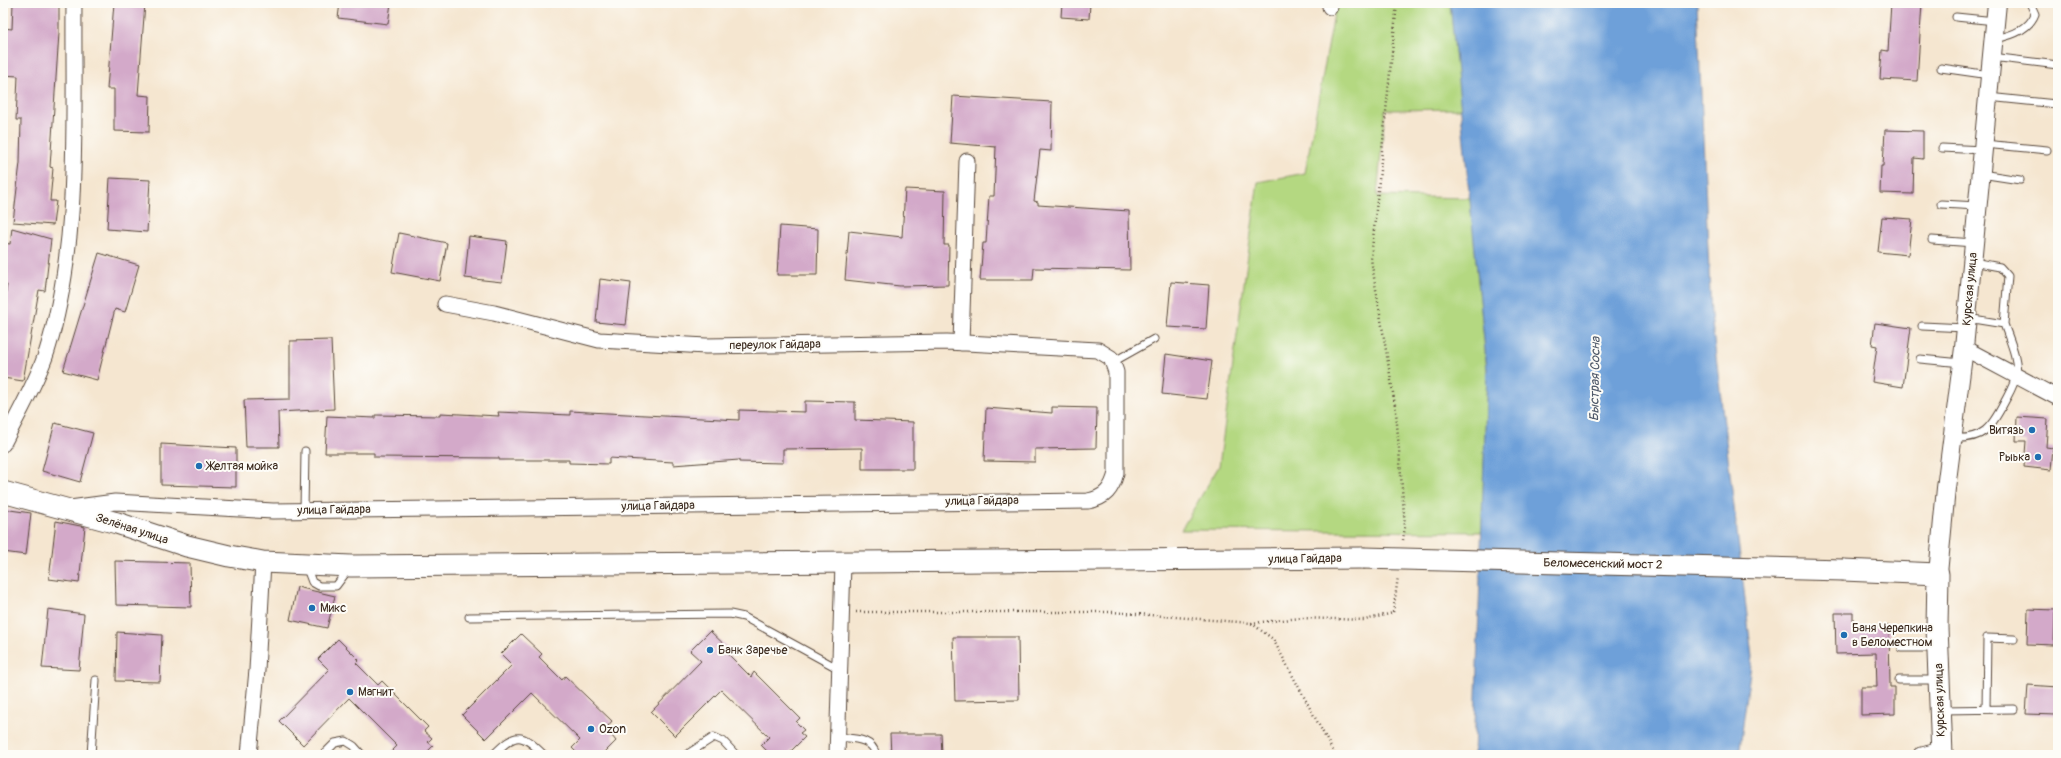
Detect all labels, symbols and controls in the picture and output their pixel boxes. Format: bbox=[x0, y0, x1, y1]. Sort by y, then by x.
street label: Курская улица bbox=[1959, 251, 1981, 326]
water label: Быстрая Сосна bbox=[1586, 336, 1604, 421]
street label: переулок Гайдара bbox=[729, 337, 821, 353]
place label: Витязь bbox=[1989, 423, 2024, 438]
marker: Витязь bbox=[2027, 425, 2037, 435]
place label: Рыька bbox=[1999, 450, 2030, 465]
marker: Рыька bbox=[2033, 452, 2043, 462]
place label: Желтая мойка bbox=[205, 459, 279, 474]
marker: Желтая мойка bbox=[194, 461, 204, 471]
street label: улица Гайдара bbox=[944, 493, 1019, 509]
street label: улица Гайдара bbox=[620, 498, 695, 514]
street label: улица Гайдара bbox=[296, 502, 371, 518]
street label: Зелёная улица bbox=[94, 510, 171, 548]
street label: улица Гайдара bbox=[1267, 551, 1342, 567]
street label: Беломесенский мост 2 bbox=[1543, 555, 1663, 573]
place label: Микс bbox=[320, 601, 346, 616]
marker: Микс bbox=[307, 603, 317, 613]
place label: Баня Черепкина в Беломестном bbox=[1852, 621, 1933, 650]
marker: Баня Черепкина в Беломестном bbox=[1839, 630, 1849, 640]
place label: Банк Заречье bbox=[718, 643, 788, 658]
marker: Банк Заречье bbox=[705, 645, 715, 655]
street label: Курская улица bbox=[1931, 663, 1949, 737]
place label: Магнит bbox=[358, 685, 394, 700]
marker: Магнит bbox=[345, 687, 355, 697]
place label: Ozon bbox=[599, 722, 626, 737]
marker: Ozon bbox=[586, 724, 596, 734]

